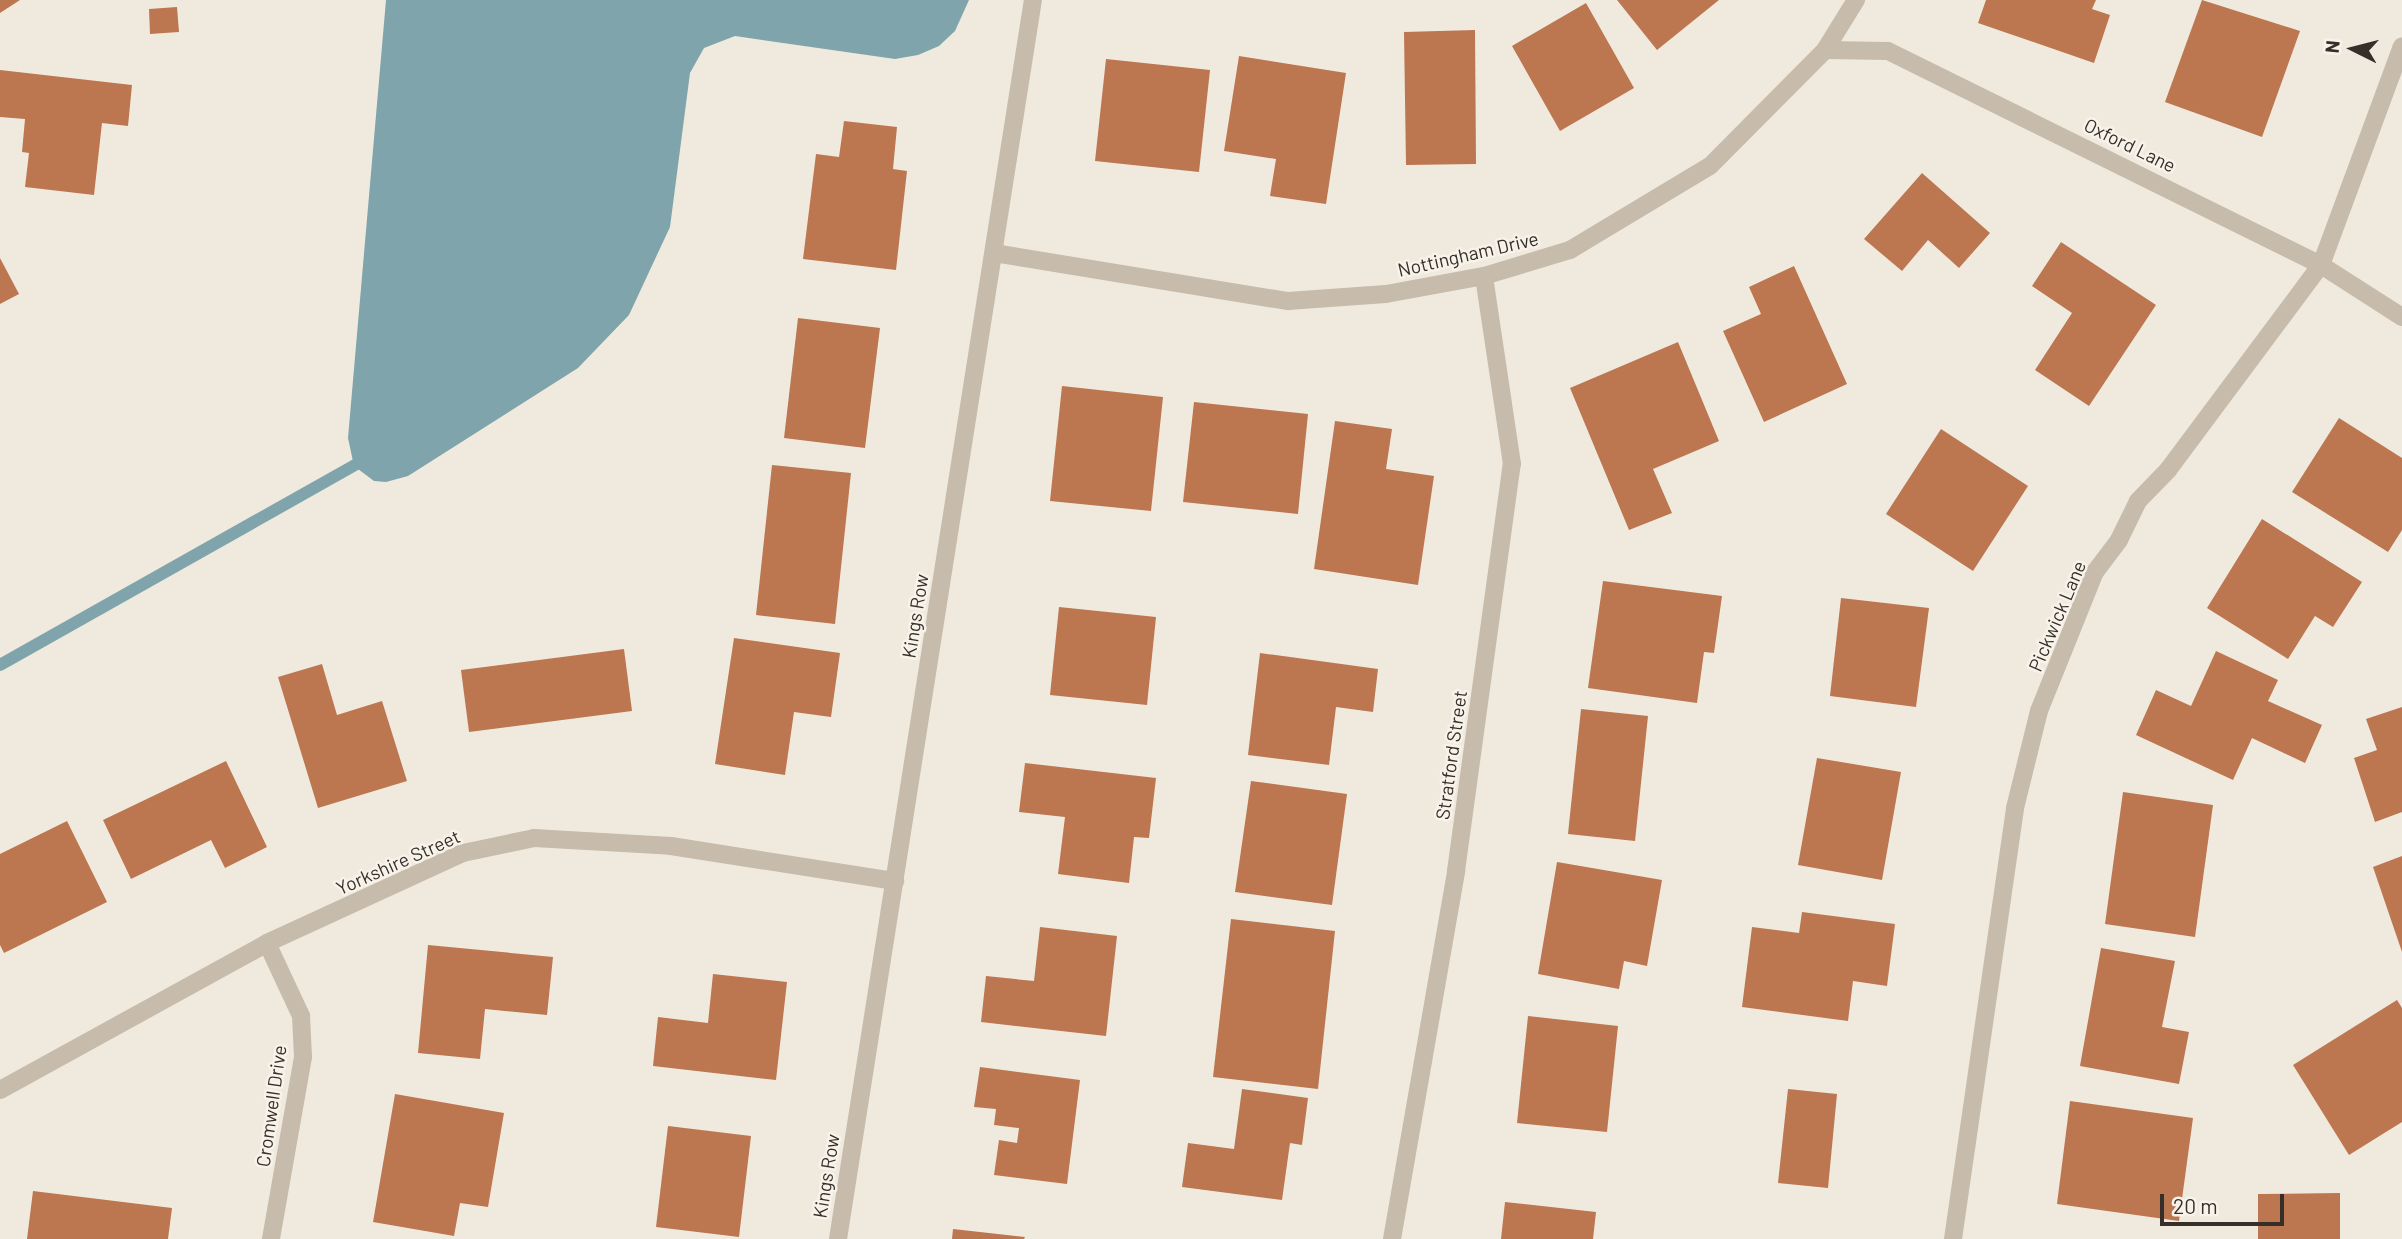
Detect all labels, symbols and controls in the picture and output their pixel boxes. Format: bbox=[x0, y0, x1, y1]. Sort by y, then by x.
north arrow bbox=[2318, 14, 2388, 84]
text: N bbox=[2320, 39, 2344, 54]
street label: Oxford Lane bbox=[2081, 113, 2179, 177]
street label: Nottingham Drive bbox=[1395, 227, 1541, 281]
street label: Pickwick Lane bbox=[2023, 557, 2091, 675]
street label: Kings Row bbox=[897, 572, 933, 660]
street label: Stratford Street bbox=[1431, 689, 1471, 821]
street label: Yorkshire Street bbox=[333, 825, 463, 899]
street label: Cromwell Drive bbox=[251, 1044, 291, 1168]
street label: Kings Row bbox=[808, 1132, 844, 1220]
scale bar bbox=[2164, 1180, 2288, 1224]
text: 20 m bbox=[2173, 1193, 2218, 1218]

